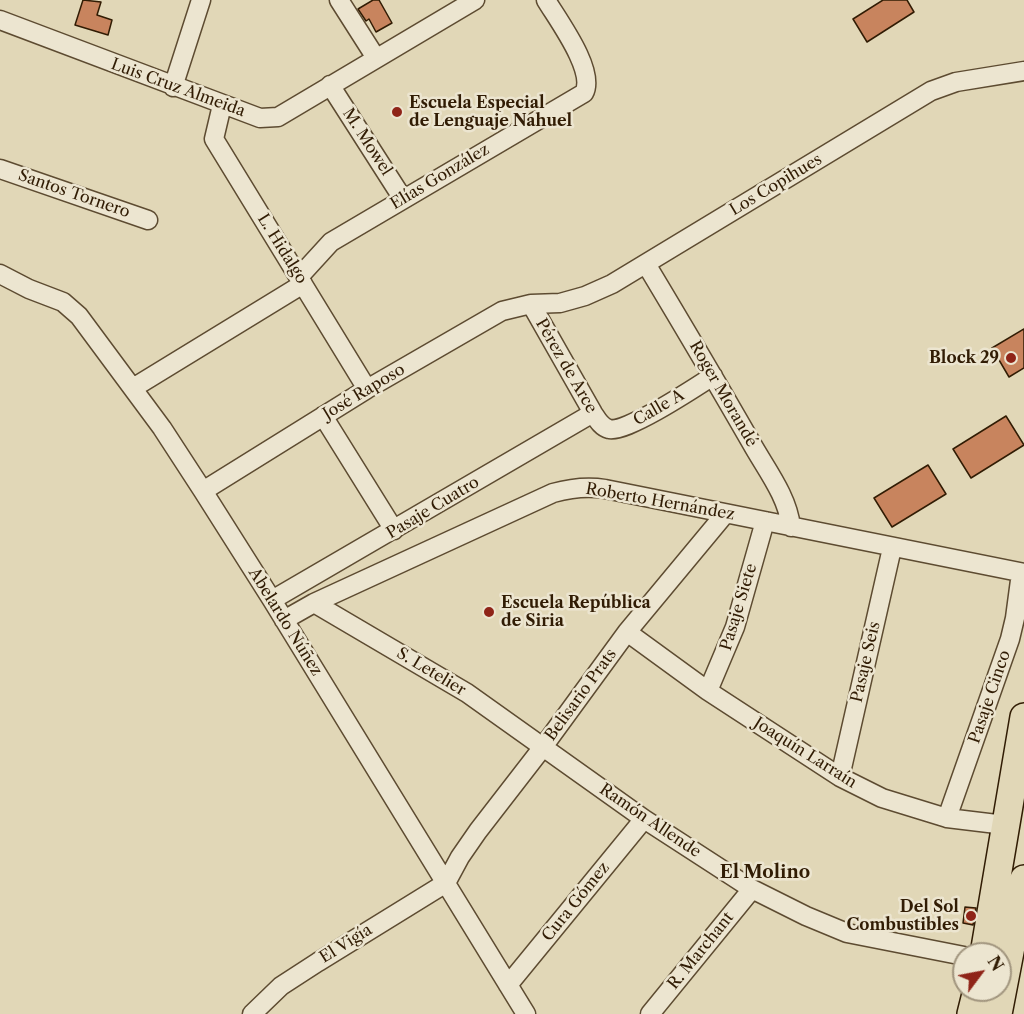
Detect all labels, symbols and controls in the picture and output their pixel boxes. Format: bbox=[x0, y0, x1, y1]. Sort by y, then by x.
street label: Luis Cruz Almeida bbox=[108, 55, 248, 121]
place label: Escuela Especial de Lenguaje Nahuel bbox=[409, 93, 572, 131]
street label: M. Mowel bbox=[338, 105, 396, 179]
marker: Escuela Especial de Lenguaje Nahuel bbox=[390, 105, 404, 119]
street label: Elías González bbox=[387, 140, 493, 214]
street label: Los Copihues bbox=[726, 150, 826, 220]
street label: Santos Tornero bbox=[16, 166, 132, 222]
street label: L. Hidalgo bbox=[253, 211, 311, 287]
street label: Pérez de Arce bbox=[531, 315, 601, 417]
street label: Roger Morandé bbox=[685, 338, 761, 450]
place label: Block 29 bbox=[929, 348, 999, 368]
marker: Block 29 bbox=[1004, 351, 1018, 365]
street label: José Raposo bbox=[320, 360, 408, 424]
street label: Calle A bbox=[630, 386, 688, 430]
street label: Pasaje Cuatro bbox=[383, 473, 483, 543]
street label: Roberto Hernández bbox=[584, 479, 736, 525]
street label: Pasaje Siete bbox=[717, 561, 761, 653]
street label: Abelardo Núñez bbox=[244, 565, 326, 679]
place label: Escuela República de Siria bbox=[501, 593, 651, 631]
marker: Escuela República de Siria bbox=[482, 605, 496, 619]
street label: Pasaje Seis bbox=[847, 620, 885, 704]
street label: S. Letelier bbox=[393, 644, 469, 700]
street label: Belisario Prats bbox=[541, 645, 621, 745]
street label: Pasaje Cinco bbox=[965, 648, 1015, 746]
street label: Joaquín Larraín bbox=[750, 714, 860, 792]
street label: Ramón Allende bbox=[596, 780, 704, 862]
street label: Cura Gómez bbox=[538, 859, 614, 945]
district label: El Molino bbox=[720, 862, 810, 884]
place label: Del Sol Combustibles bbox=[846, 897, 959, 935]
street label: R. Marchant bbox=[664, 909, 738, 993]
marker: Del Sol Combustibles bbox=[964, 909, 978, 923]
street label: El Vigía bbox=[316, 920, 376, 968]
north arrow bbox=[952, 942, 1012, 1002]
text: N bbox=[983, 952, 1008, 975]

